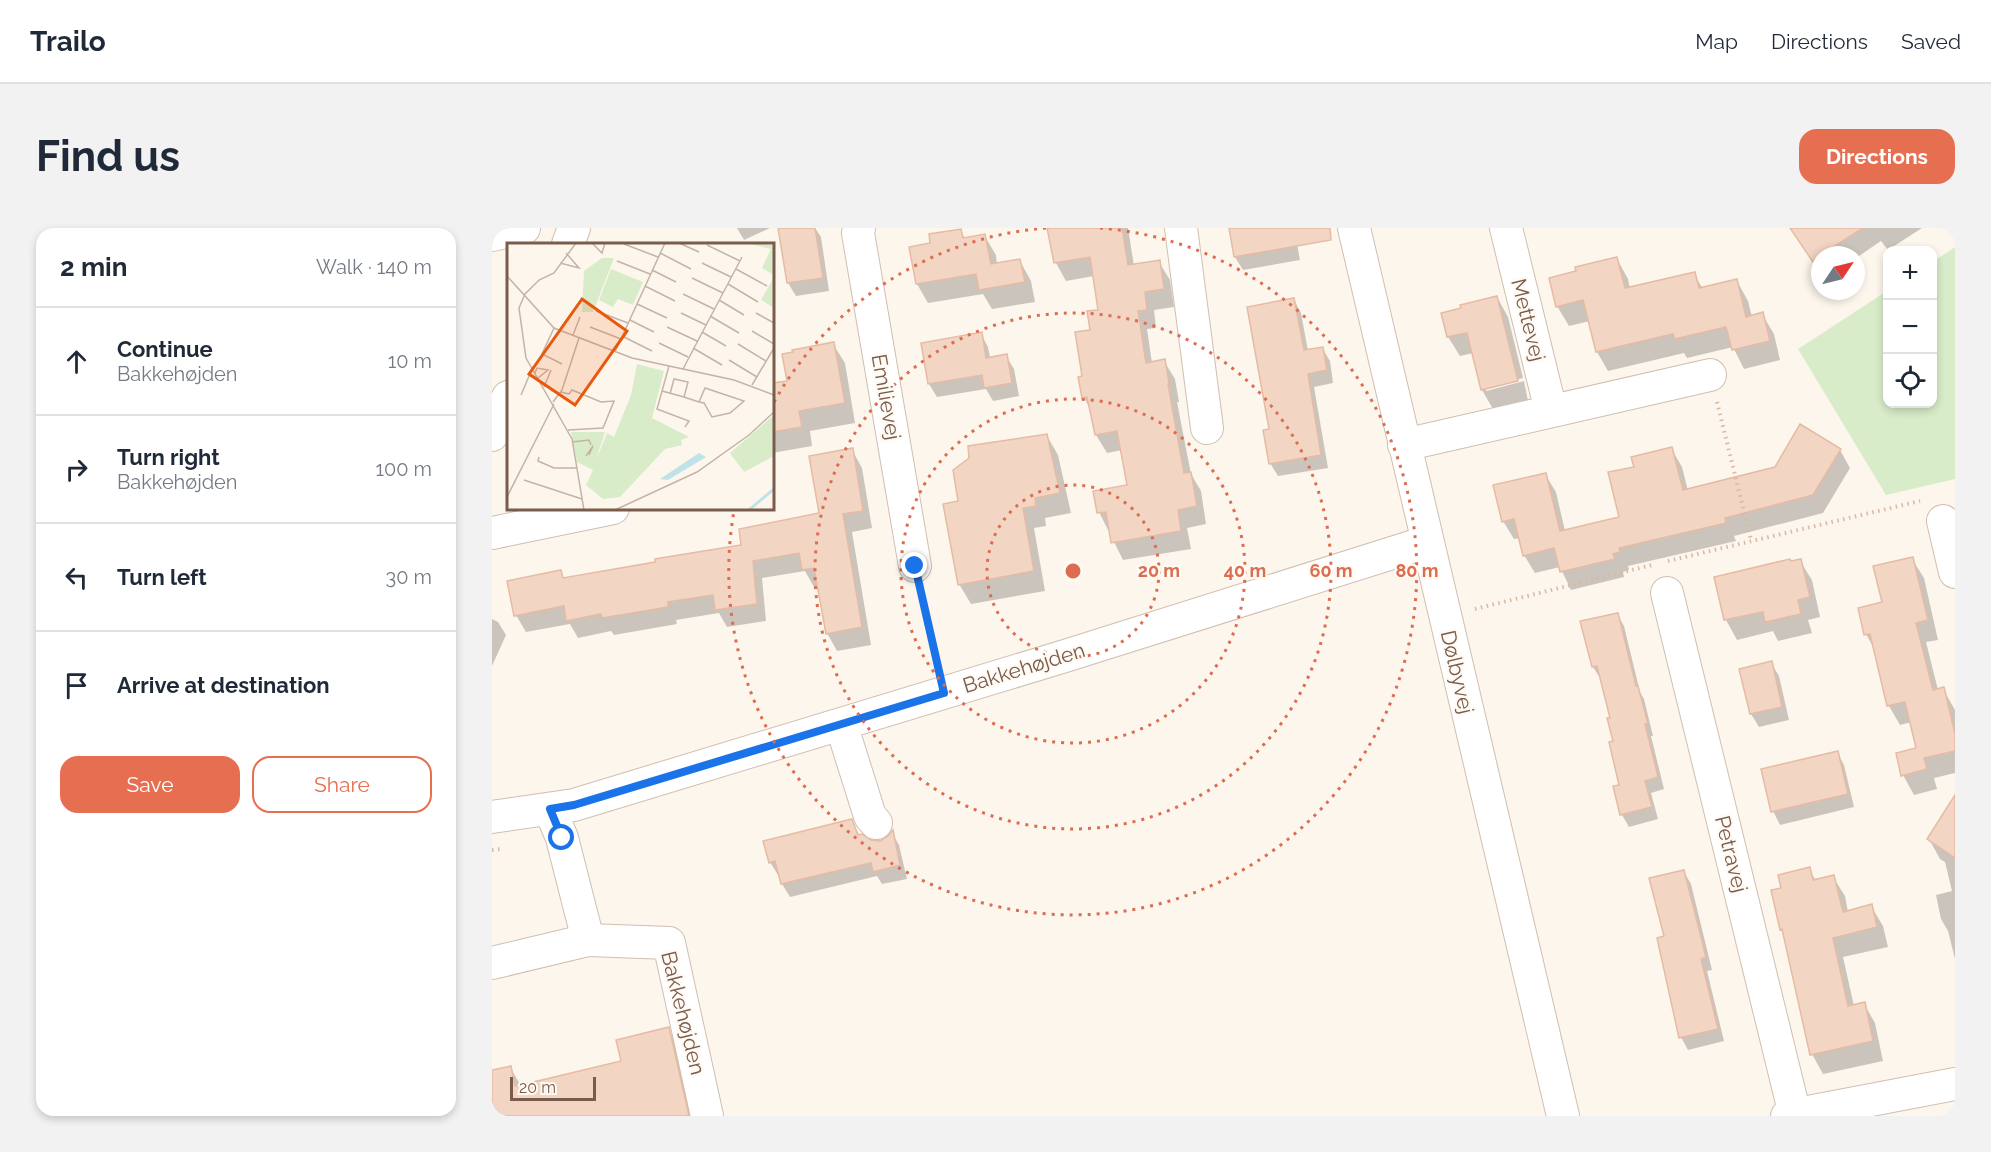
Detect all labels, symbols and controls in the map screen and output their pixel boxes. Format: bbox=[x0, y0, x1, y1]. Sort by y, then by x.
text: Trailo bbox=[30, 25, 106, 58]
text: Map bbox=[1695, 29, 1738, 54]
text: Directions bbox=[1771, 29, 1868, 54]
text: Saved bbox=[1901, 29, 1961, 54]
button: Directions bbox=[1799, 129, 1955, 184]
text: Find us bbox=[36, 132, 180, 181]
inset map bbox=[507, 243, 774, 510]
north arrow bbox=[1811, 246, 1865, 300]
map controls bbox=[1883, 246, 1937, 408]
button: + bbox=[1883, 246, 1937, 300]
text: 2 min bbox=[60, 252, 127, 282]
text: Walk · 140 m bbox=[316, 255, 432, 279]
street label: Mettevej bbox=[1506, 276, 1551, 364]
button: − bbox=[1883, 300, 1937, 354]
text: Continue bbox=[117, 336, 213, 362]
icon: ahead bbox=[60, 345, 93, 378]
text: 10 m bbox=[388, 349, 432, 373]
street label: Emilievej bbox=[867, 352, 906, 442]
button: locate bbox=[1883, 354, 1937, 408]
text: Bakkehøjden bbox=[117, 362, 238, 386]
text: Turn right bbox=[117, 444, 220, 470]
icon: right bbox=[60, 453, 93, 486]
text: 100 m bbox=[375, 457, 432, 481]
text: Bakkehøjden bbox=[117, 470, 238, 494]
route end bbox=[901, 552, 927, 578]
text: 20 m bbox=[1138, 560, 1180, 581]
text: 40 m bbox=[1224, 560, 1266, 581]
text: 60 m bbox=[1309, 560, 1353, 581]
text: 80 m bbox=[1395, 560, 1439, 581]
icon: left bbox=[60, 561, 93, 594]
centre of rings bbox=[1063, 561, 1083, 581]
text: Turn left bbox=[117, 564, 207, 590]
text: 30 m bbox=[386, 565, 432, 589]
street label: Dølbyvej bbox=[1436, 628, 1479, 716]
street label: Bakkehøjden bbox=[960, 637, 1088, 698]
icon: arrive bbox=[60, 669, 93, 702]
text: Arrive at destination bbox=[117, 672, 330, 698]
button: Save bbox=[60, 756, 240, 813]
button: Share bbox=[252, 756, 432, 813]
street label: Petravej bbox=[1710, 813, 1753, 895]
route start bbox=[548, 824, 574, 850]
street label: Bakkehøjden bbox=[656, 948, 711, 1077]
scale bar bbox=[510, 1074, 596, 1102]
text: 20 m bbox=[519, 1078, 556, 1097]

